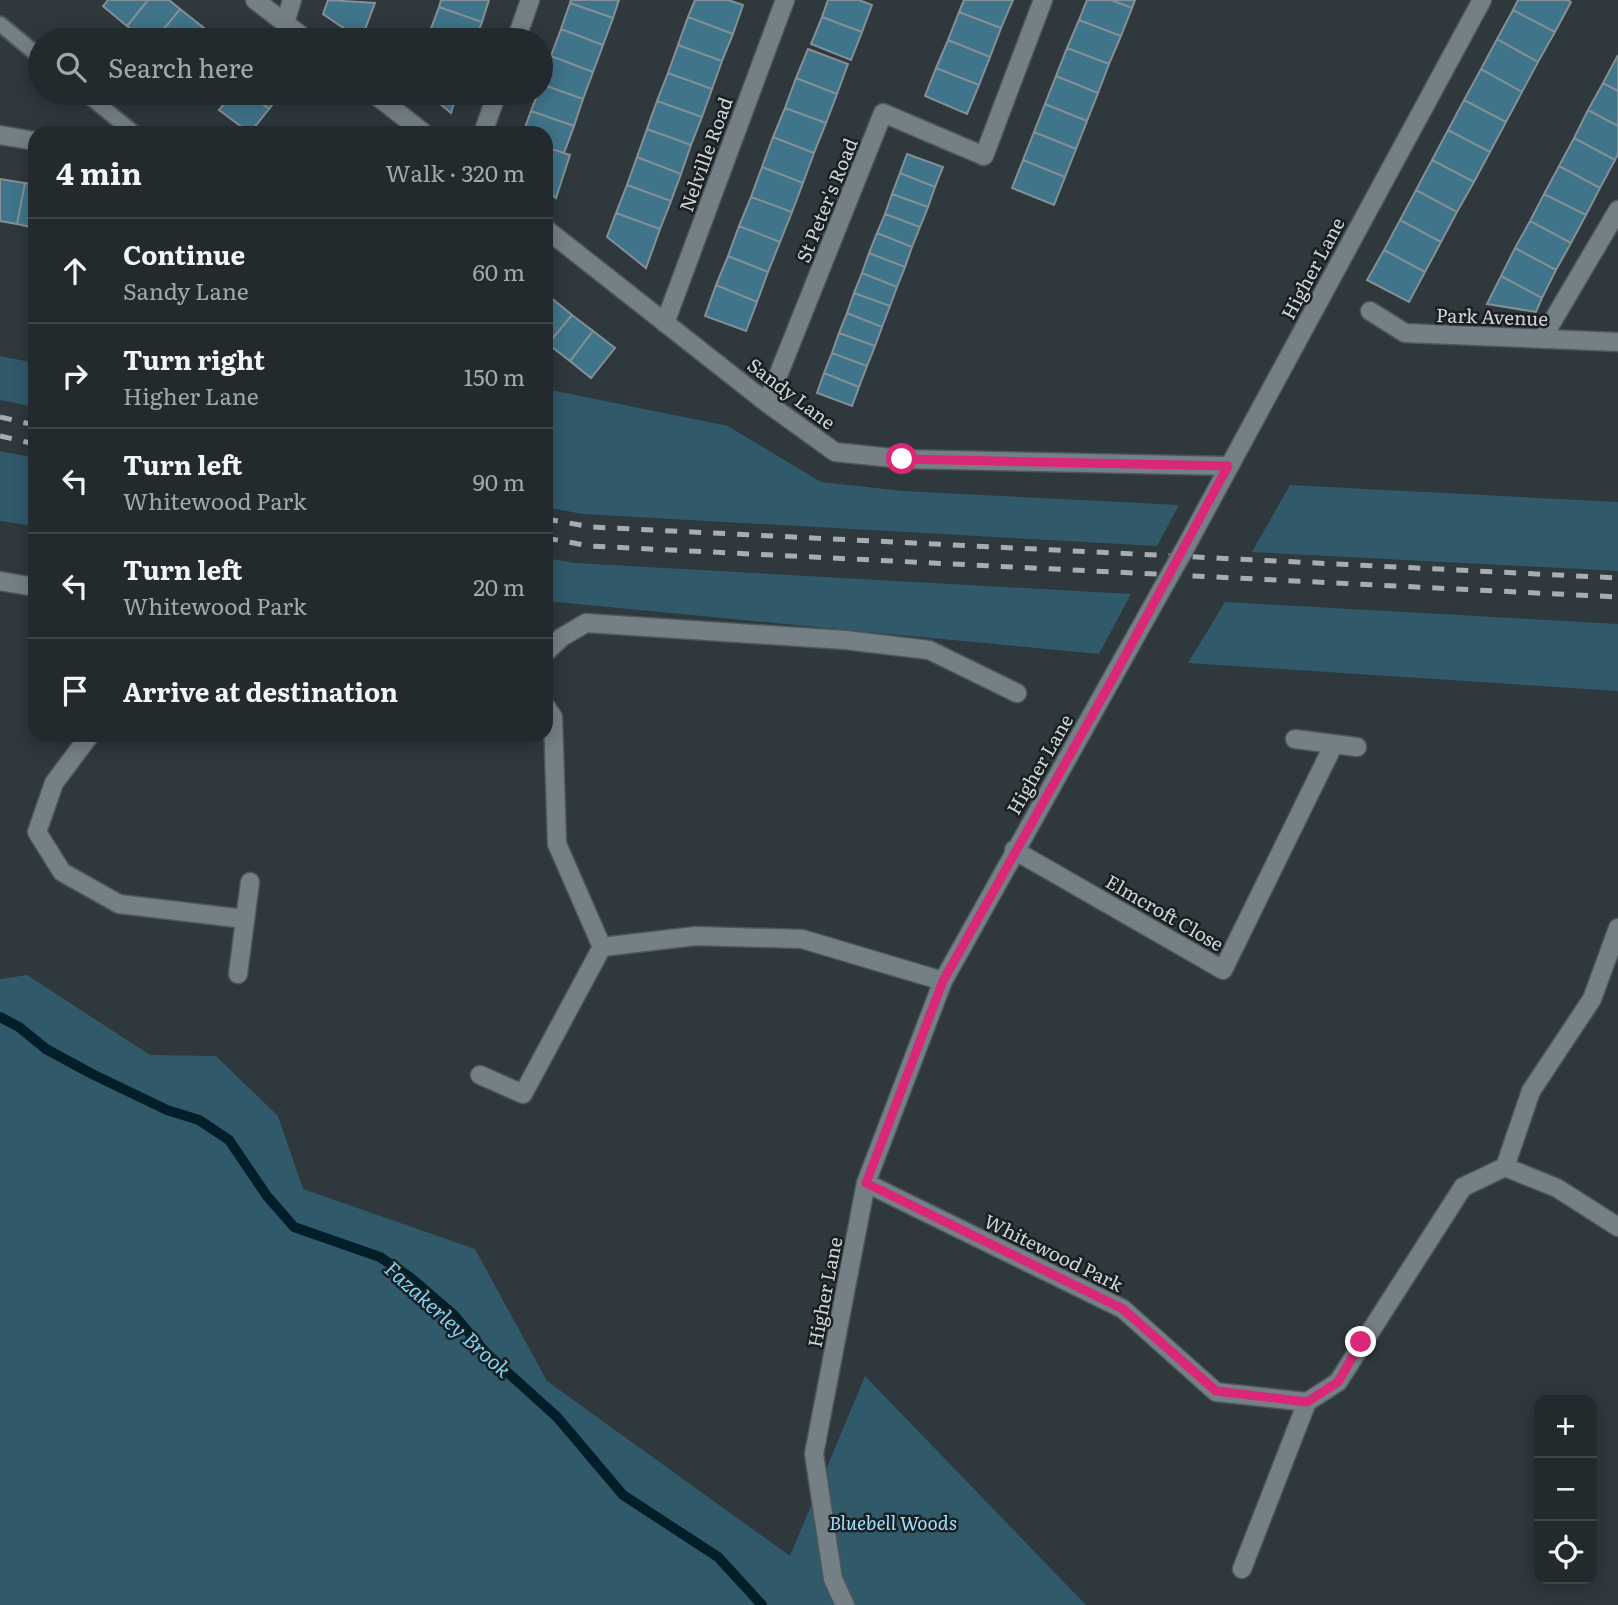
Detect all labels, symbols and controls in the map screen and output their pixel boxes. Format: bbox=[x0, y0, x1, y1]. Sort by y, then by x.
search box bbox=[28, 28, 553, 105]
text: Search here bbox=[108, 47, 254, 86]
icon: search bbox=[52, 48, 90, 86]
street label: Nelville Road bbox=[671, 92, 739, 215]
street label: St Peter's Road bbox=[788, 133, 864, 267]
text: 4 min bbox=[56, 150, 142, 194]
text: Walk · 320 m bbox=[386, 155, 525, 189]
street label: Higher Lane bbox=[1273, 212, 1351, 324]
text: Continue bbox=[123, 234, 245, 273]
icon: ahead bbox=[56, 252, 94, 290]
text: 60 m bbox=[472, 254, 525, 288]
text: Sandy Lane bbox=[123, 273, 249, 307]
street label: Park Avenue bbox=[1435, 300, 1549, 332]
text: Turn right bbox=[123, 339, 265, 378]
street label: Sandy Lane bbox=[742, 351, 842, 436]
icon: right bbox=[56, 357, 94, 395]
text: 150 m bbox=[464, 359, 525, 393]
text: Higher Lane bbox=[123, 378, 259, 412]
route start bbox=[886, 443, 917, 474]
text: Turn left bbox=[123, 444, 242, 483]
icon: left bbox=[56, 462, 94, 500]
text: 90 m bbox=[473, 464, 525, 498]
text: Whitewood Park bbox=[123, 483, 307, 517]
text: Turn left bbox=[123, 549, 242, 588]
icon: left bbox=[56, 567, 94, 605]
text: 20 m bbox=[473, 569, 525, 603]
text: Whitewood Park bbox=[123, 588, 307, 622]
text: Arrive at destination bbox=[123, 671, 398, 710]
icon: arrive bbox=[56, 672, 94, 710]
street label: Higher Lane bbox=[999, 708, 1079, 820]
street label: Elmcroft Close bbox=[1101, 867, 1229, 957]
street label: Whitewood Park bbox=[980, 1206, 1129, 1298]
street label: Higher Lane bbox=[800, 1234, 848, 1350]
water label: Fazakerley Brook bbox=[379, 1252, 520, 1384]
route end bbox=[1345, 1326, 1376, 1357]
map controls bbox=[1534, 1395, 1597, 1584]
button: + bbox=[1534, 1395, 1597, 1458]
button: − bbox=[1534, 1458, 1597, 1521]
park label: Bluebell Woods bbox=[829, 1508, 957, 1536]
button: locate bbox=[1534, 1521, 1597, 1584]

